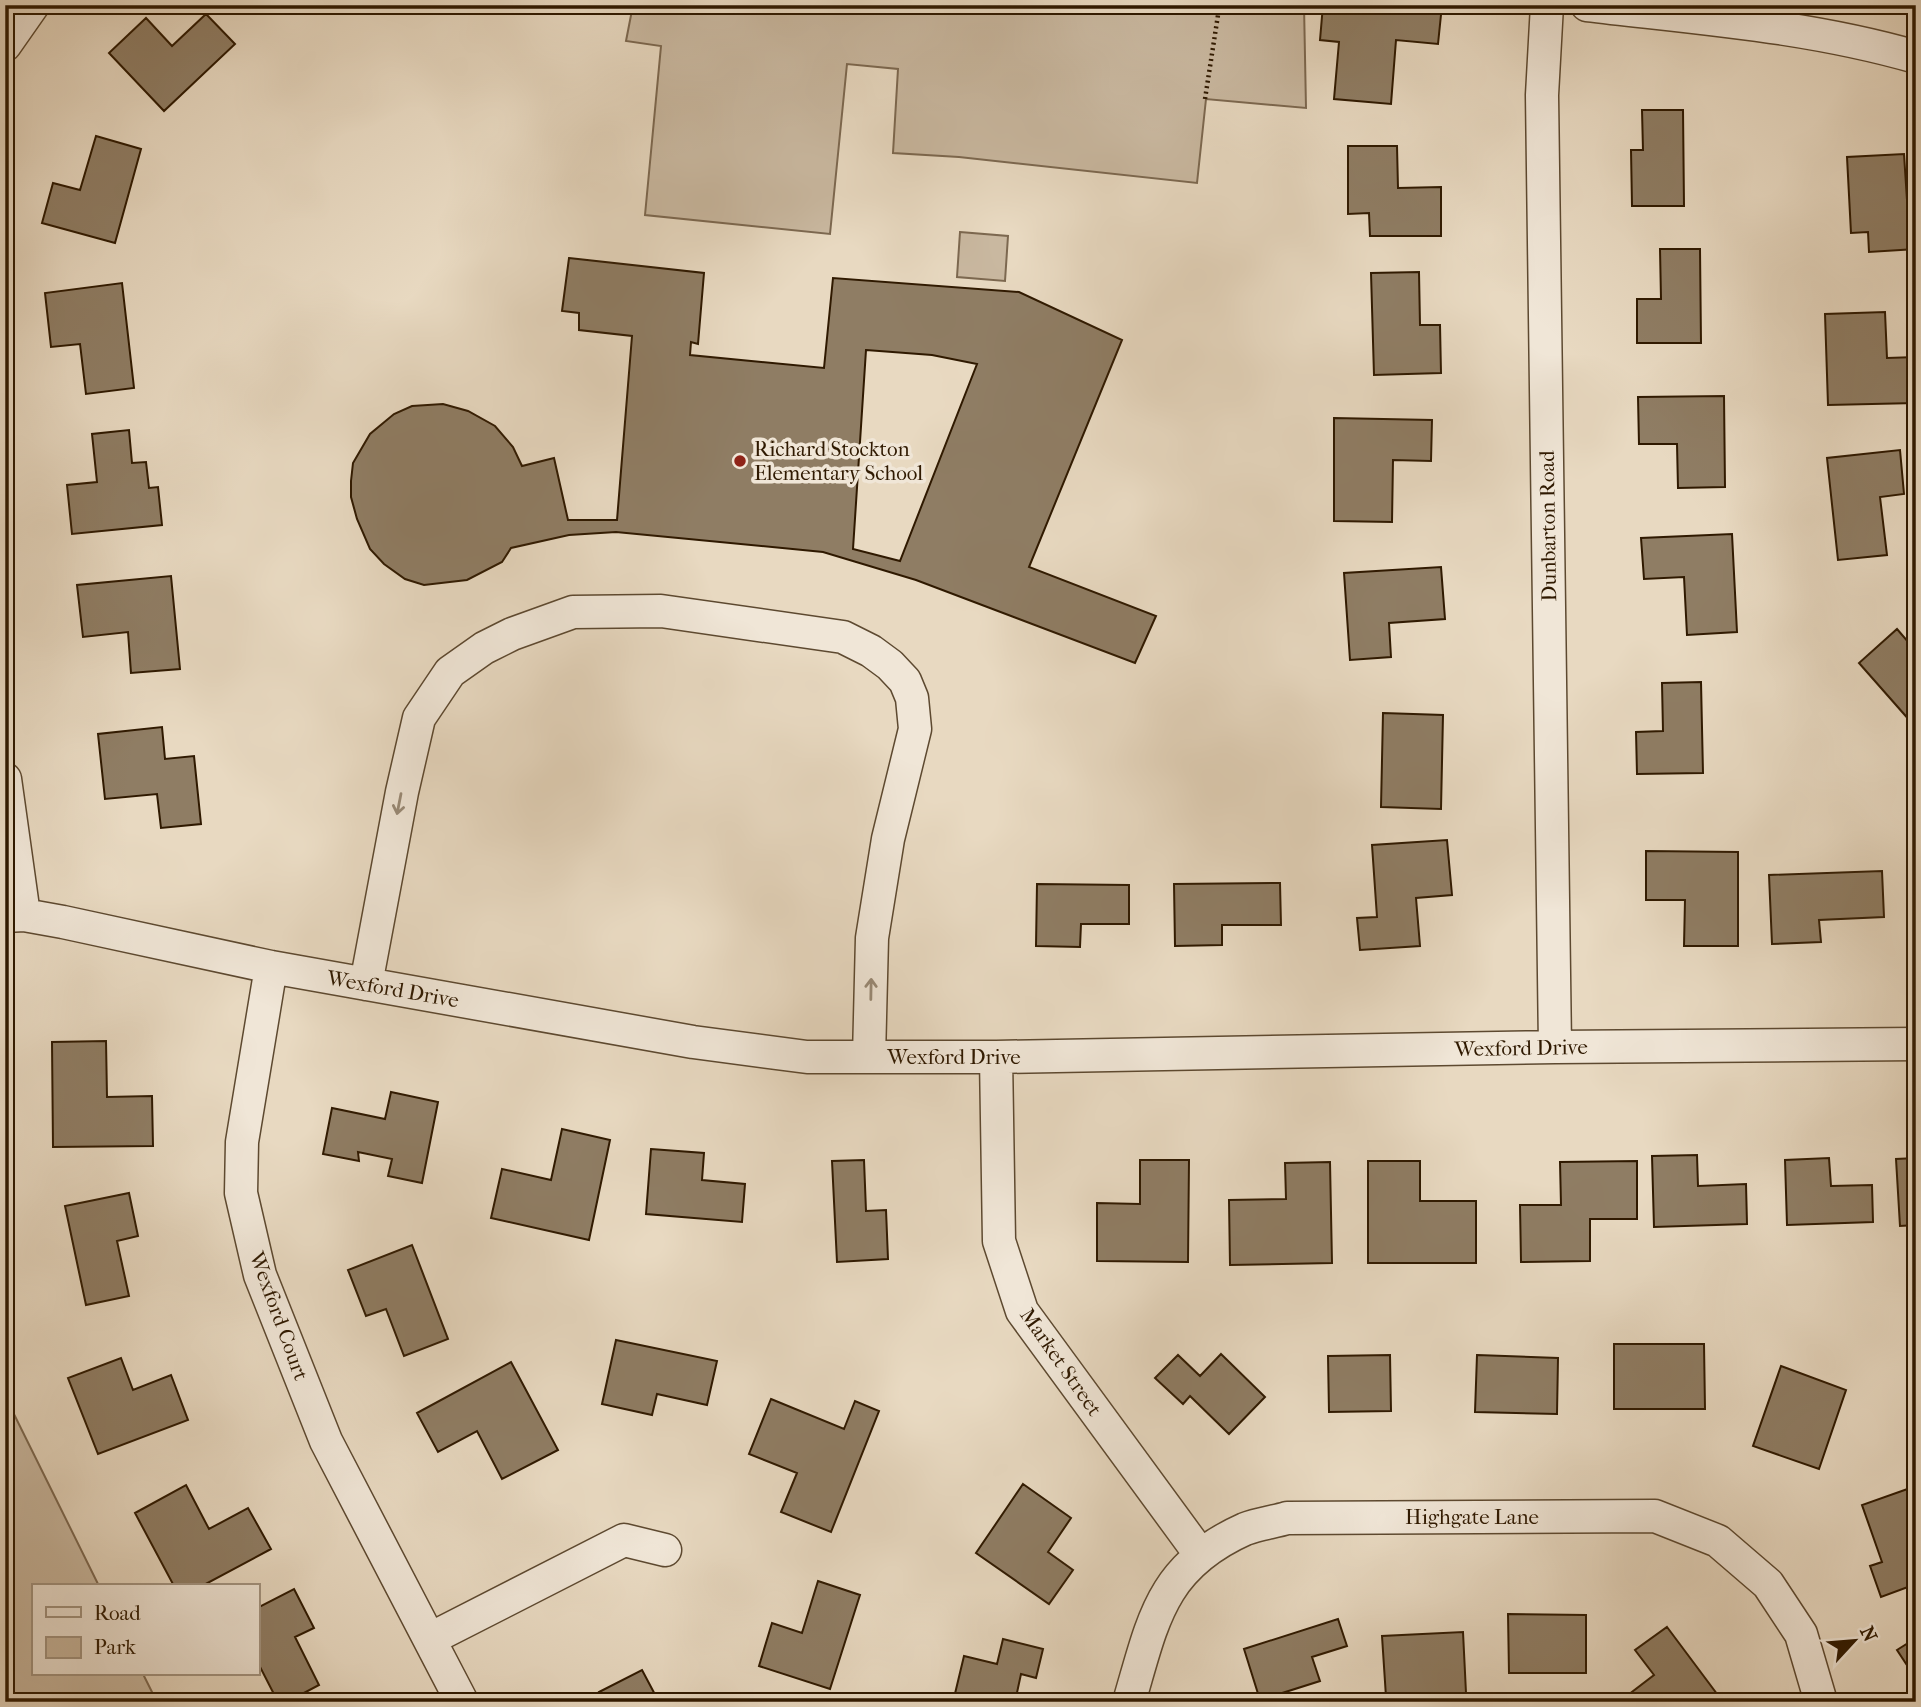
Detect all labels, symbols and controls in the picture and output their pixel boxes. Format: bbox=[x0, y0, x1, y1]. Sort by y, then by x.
place label: Richard Stockton Elementary School bbox=[754, 437, 923, 485]
street label: Dunbarton Road bbox=[1535, 450, 1561, 602]
marker: Richard Stockton Elementary School bbox=[732, 453, 748, 469]
one-way arrow bbox=[392, 792, 406, 815]
street label: Wexford Drive bbox=[324, 965, 461, 1012]
one-way arrow bbox=[864, 978, 877, 1001]
street label: Wexford Drive bbox=[1453, 1035, 1588, 1061]
street label: Wexford Drive bbox=[886, 1045, 1021, 1069]
street label: Wexford Court bbox=[244, 1247, 314, 1384]
street label: Market Street bbox=[1015, 1304, 1107, 1421]
street label: Highgate Lane bbox=[1405, 1505, 1539, 1529]
legend bbox=[32, 1584, 259, 1676]
text: Road bbox=[94, 1601, 141, 1625]
north arrow bbox=[1820, 1606, 1890, 1676]
text: N bbox=[1855, 1623, 1882, 1646]
text: Park bbox=[94, 1635, 136, 1659]

